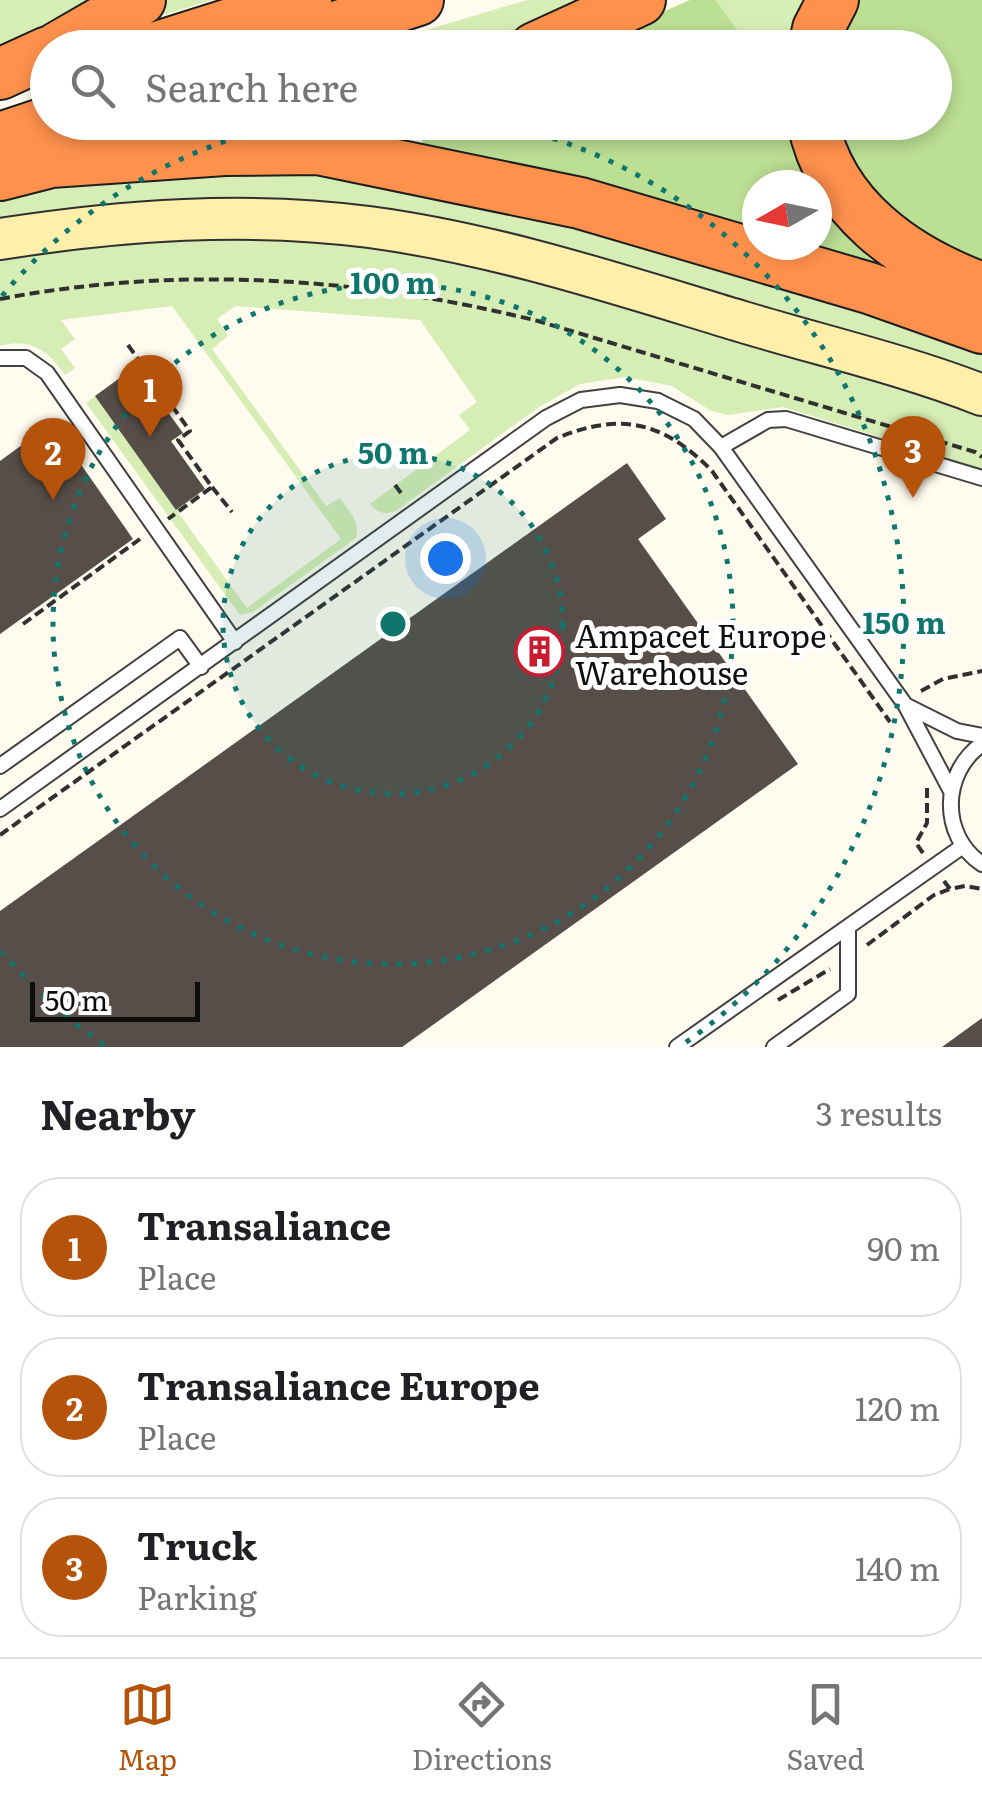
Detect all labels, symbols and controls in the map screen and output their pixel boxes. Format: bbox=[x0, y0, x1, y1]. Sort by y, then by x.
search box bbox=[30, 30, 952, 140]
text: Search here bbox=[145, 57, 358, 114]
icon: search bbox=[65, 58, 120, 113]
north arrow bbox=[742, 170, 832, 260]
text: 100 m bbox=[350, 259, 436, 303]
pin: 1 bbox=[118, 354, 182, 437]
pin: 3 bbox=[880, 416, 946, 498]
pin: 2 bbox=[20, 418, 86, 500]
text: 50 m bbox=[358, 429, 428, 473]
your location bbox=[420, 533, 471, 584]
text: 150 m bbox=[862, 599, 946, 643]
centre of rings bbox=[375, 606, 411, 642]
place label: Ampacet Europe Warehouse bbox=[575, 610, 827, 695]
building icon: Ampacet Europe Warehouse bbox=[514, 626, 566, 678]
scale bar bbox=[30, 977, 200, 1021]
text: 50 m bbox=[45, 978, 108, 1020]
text: Nearby bbox=[40, 1081, 196, 1143]
text: 3 results bbox=[816, 1088, 942, 1136]
text: Transaliance bbox=[137, 1195, 391, 1252]
text: 1 bbox=[68, 1223, 81, 1271]
text: 90 m bbox=[867, 1223, 940, 1271]
text: Place bbox=[137, 1252, 216, 1300]
text: Transaliance Europe bbox=[137, 1355, 540, 1412]
text: 2 bbox=[66, 1383, 83, 1431]
text: 120 m bbox=[855, 1383, 940, 1431]
text: Place bbox=[137, 1412, 216, 1460]
text: Truck bbox=[137, 1515, 257, 1572]
text: 3 bbox=[66, 1543, 83, 1591]
text: 140 m bbox=[855, 1543, 940, 1591]
text: Parking bbox=[137, 1572, 257, 1620]
tab: Map bbox=[117, 1677, 177, 1779]
tab: Directions bbox=[412, 1677, 552, 1779]
tab: Saved bbox=[787, 1677, 865, 1779]

